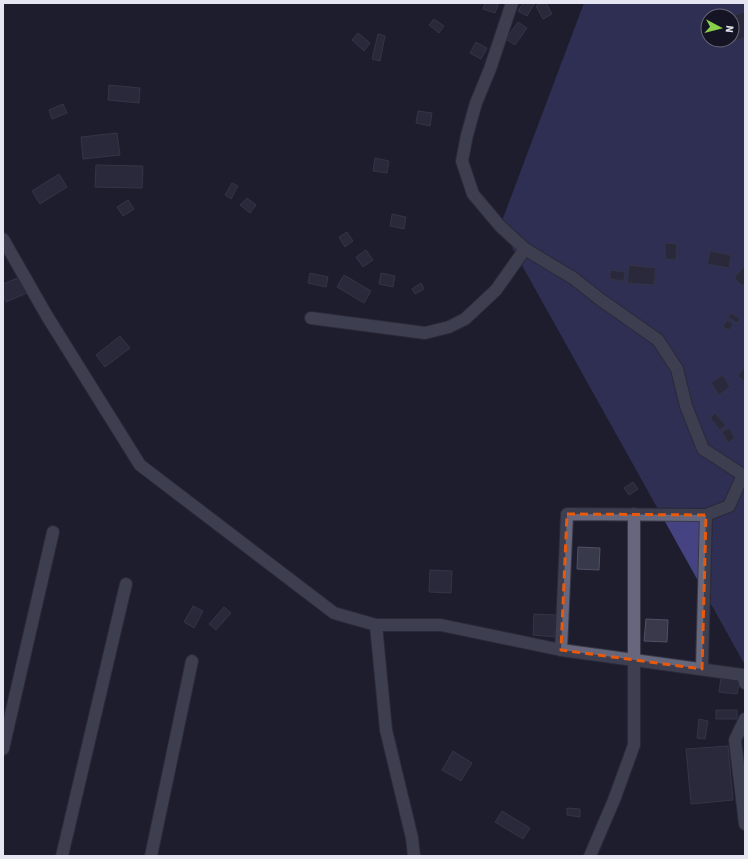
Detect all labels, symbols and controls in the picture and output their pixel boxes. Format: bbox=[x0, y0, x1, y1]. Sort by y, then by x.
north arrow bbox=[700, 8, 740, 48]
text: N bbox=[722, 25, 737, 34]

